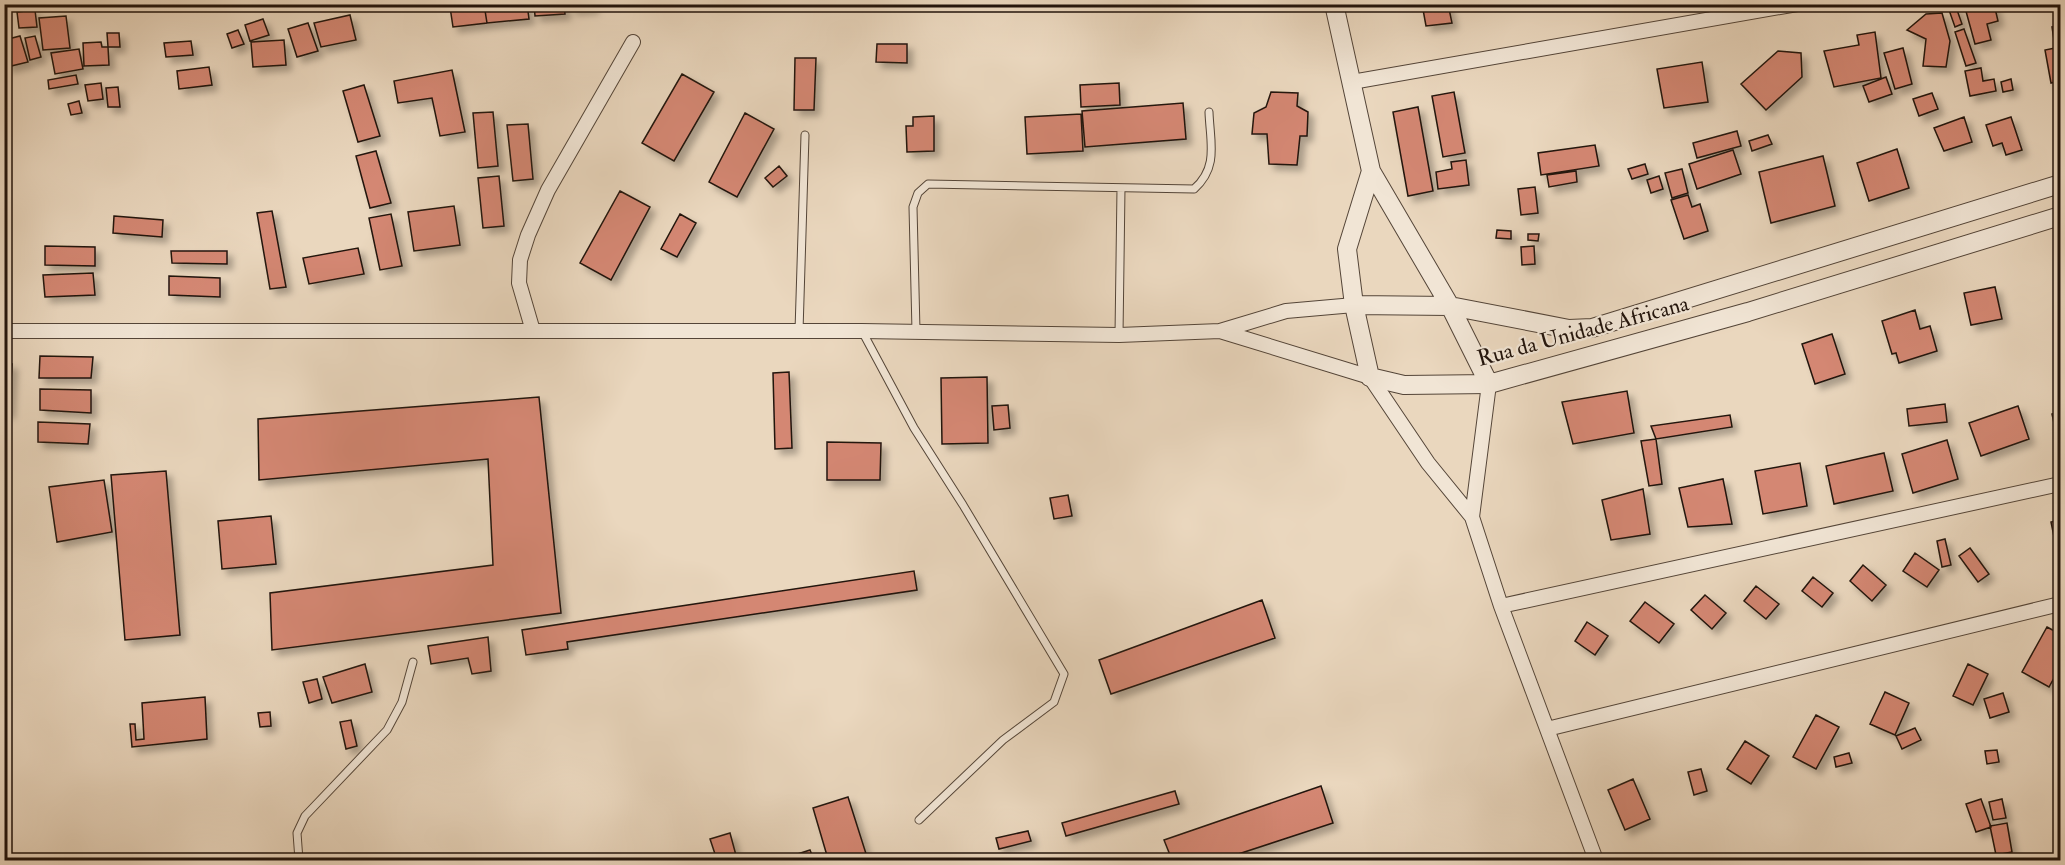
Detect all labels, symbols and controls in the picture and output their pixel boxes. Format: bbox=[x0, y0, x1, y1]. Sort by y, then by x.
street label: Rua da Unidade Africana bbox=[1474, 289, 1693, 373]

